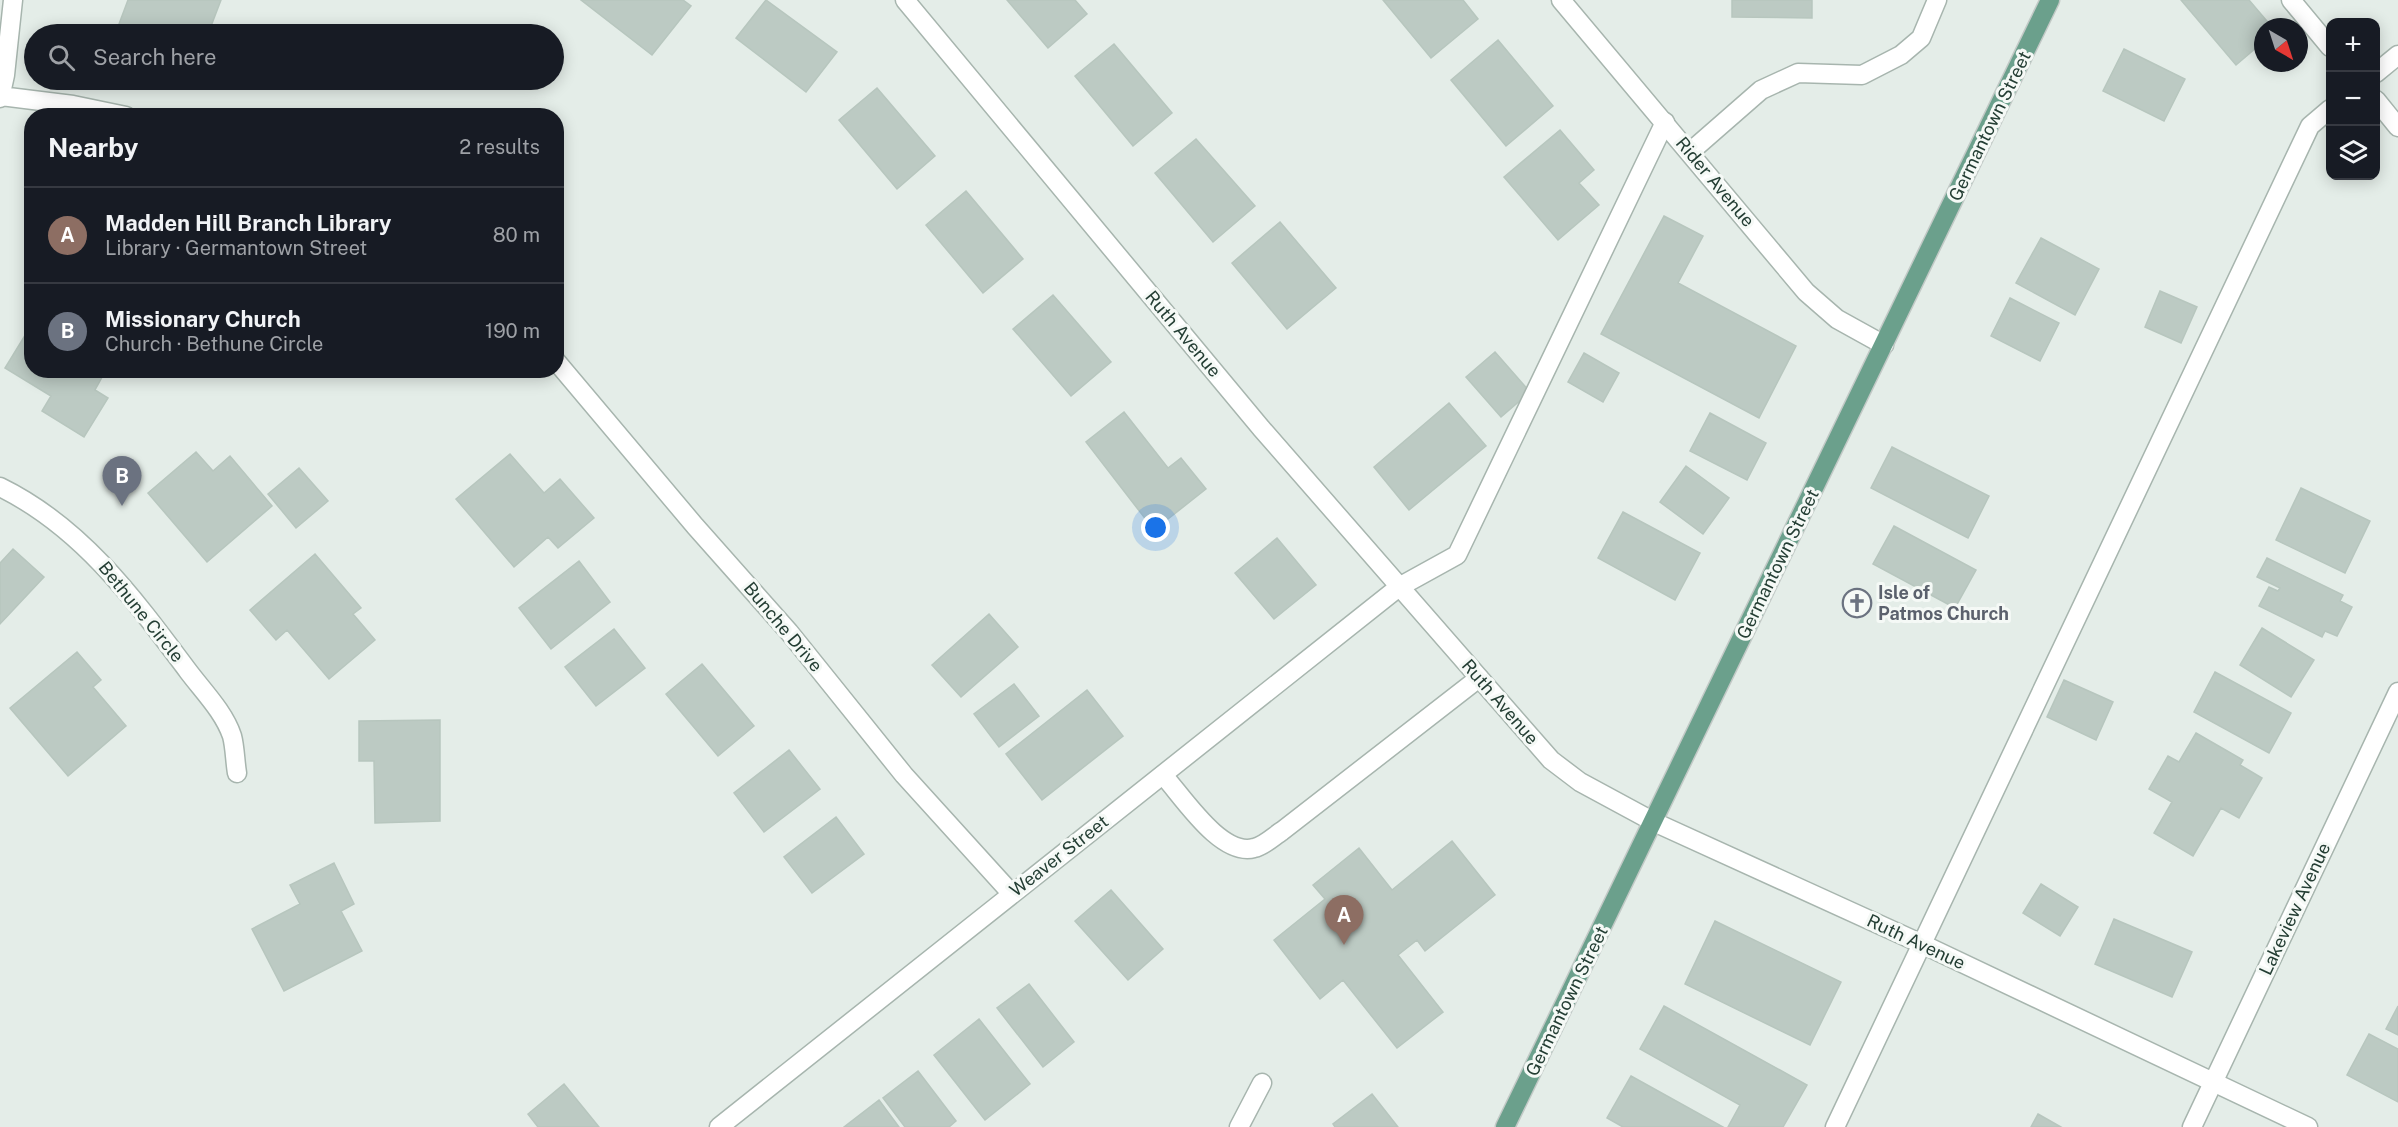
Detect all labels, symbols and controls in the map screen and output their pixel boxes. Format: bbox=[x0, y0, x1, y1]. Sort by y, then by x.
north arrow bbox=[2254, 18, 2308, 72]
map controls bbox=[2326, 18, 2380, 180]
button: + bbox=[2326, 18, 2380, 72]
search box bbox=[24, 24, 564, 90]
icon: search bbox=[45, 41, 78, 74]
text: Search here bbox=[93, 44, 217, 70]
street label: Germantown Street bbox=[1944, 47, 2035, 204]
button: − bbox=[2326, 72, 2380, 126]
button: layers bbox=[2326, 126, 2380, 180]
text: Nearby bbox=[48, 132, 138, 163]
street label: Rider Avenue bbox=[1672, 133, 1759, 231]
text: 2 results bbox=[459, 135, 540, 159]
text: Madden Hill Branch Library bbox=[105, 210, 391, 236]
text: A bbox=[60, 223, 75, 247]
text: 80 m bbox=[493, 223, 540, 247]
text: Library · Germantown Street bbox=[105, 236, 367, 260]
street label: Ruth Avenue bbox=[1141, 286, 1226, 381]
text: Missionary Church bbox=[105, 306, 301, 332]
text: B bbox=[61, 319, 74, 343]
text: 190 m bbox=[485, 319, 540, 343]
text: Church · Bethune Circle bbox=[105, 332, 323, 356]
pin: B bbox=[102, 456, 142, 506]
street label: Germantown Street bbox=[1732, 485, 1823, 642]
your location bbox=[1141, 513, 1170, 542]
street label: Bethune Circle bbox=[94, 557, 188, 666]
street label: Bunche Drive bbox=[740, 578, 827, 676]
place label: Isle of Patmos Church bbox=[1878, 582, 2009, 624]
church icon: Isle of Patmos Church bbox=[1841, 587, 1873, 619]
street label: Ruth Avenue bbox=[1458, 655, 1543, 749]
street label: Weaver Street bbox=[1005, 811, 1112, 901]
street label: Lakeview Avenue bbox=[2255, 839, 2334, 978]
pin: A bbox=[1324, 896, 1364, 945]
street label: Ruth Avenue bbox=[1864, 910, 1969, 973]
street label: Germantown Street bbox=[1521, 922, 1612, 1079]

